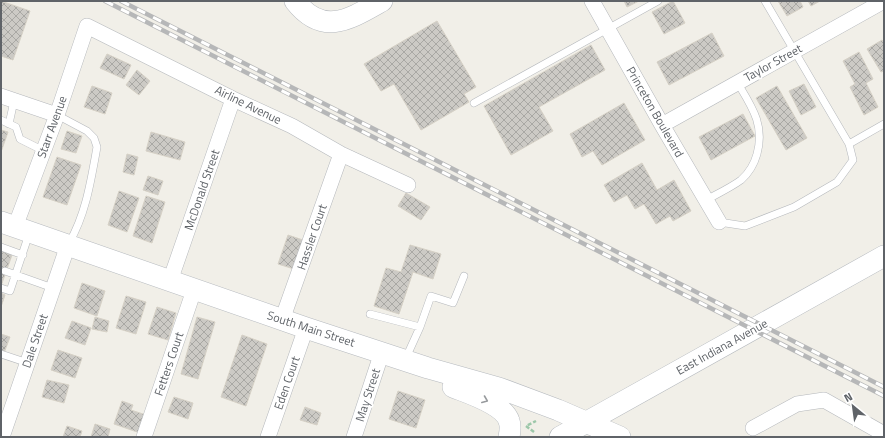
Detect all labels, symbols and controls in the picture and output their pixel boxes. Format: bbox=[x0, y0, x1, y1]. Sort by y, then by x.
street label: Taylor Street bbox=[740, 38, 806, 86]
street label: Princeton Boulevard bbox=[622, 63, 689, 161]
street label: Airline Avenue bbox=[212, 80, 285, 129]
street label: Starr Avenue bbox=[31, 93, 72, 161]
street label: McDonald Street bbox=[179, 146, 225, 233]
street label: Hassler Court bbox=[291, 201, 332, 272]
street label: South Main Street bbox=[265, 305, 358, 352]
street label: Dale Street bbox=[16, 310, 53, 370]
street label: East Indiana Avenue bbox=[672, 314, 771, 380]
street label: Fetters Court bbox=[149, 329, 189, 398]
street label: Eden Court bbox=[269, 353, 305, 412]
street label: May Street bbox=[350, 365, 385, 424]
north arrow bbox=[833, 386, 873, 426]
text: N bbox=[841, 388, 855, 406]
one-way arrow bbox=[481, 396, 488, 404]

